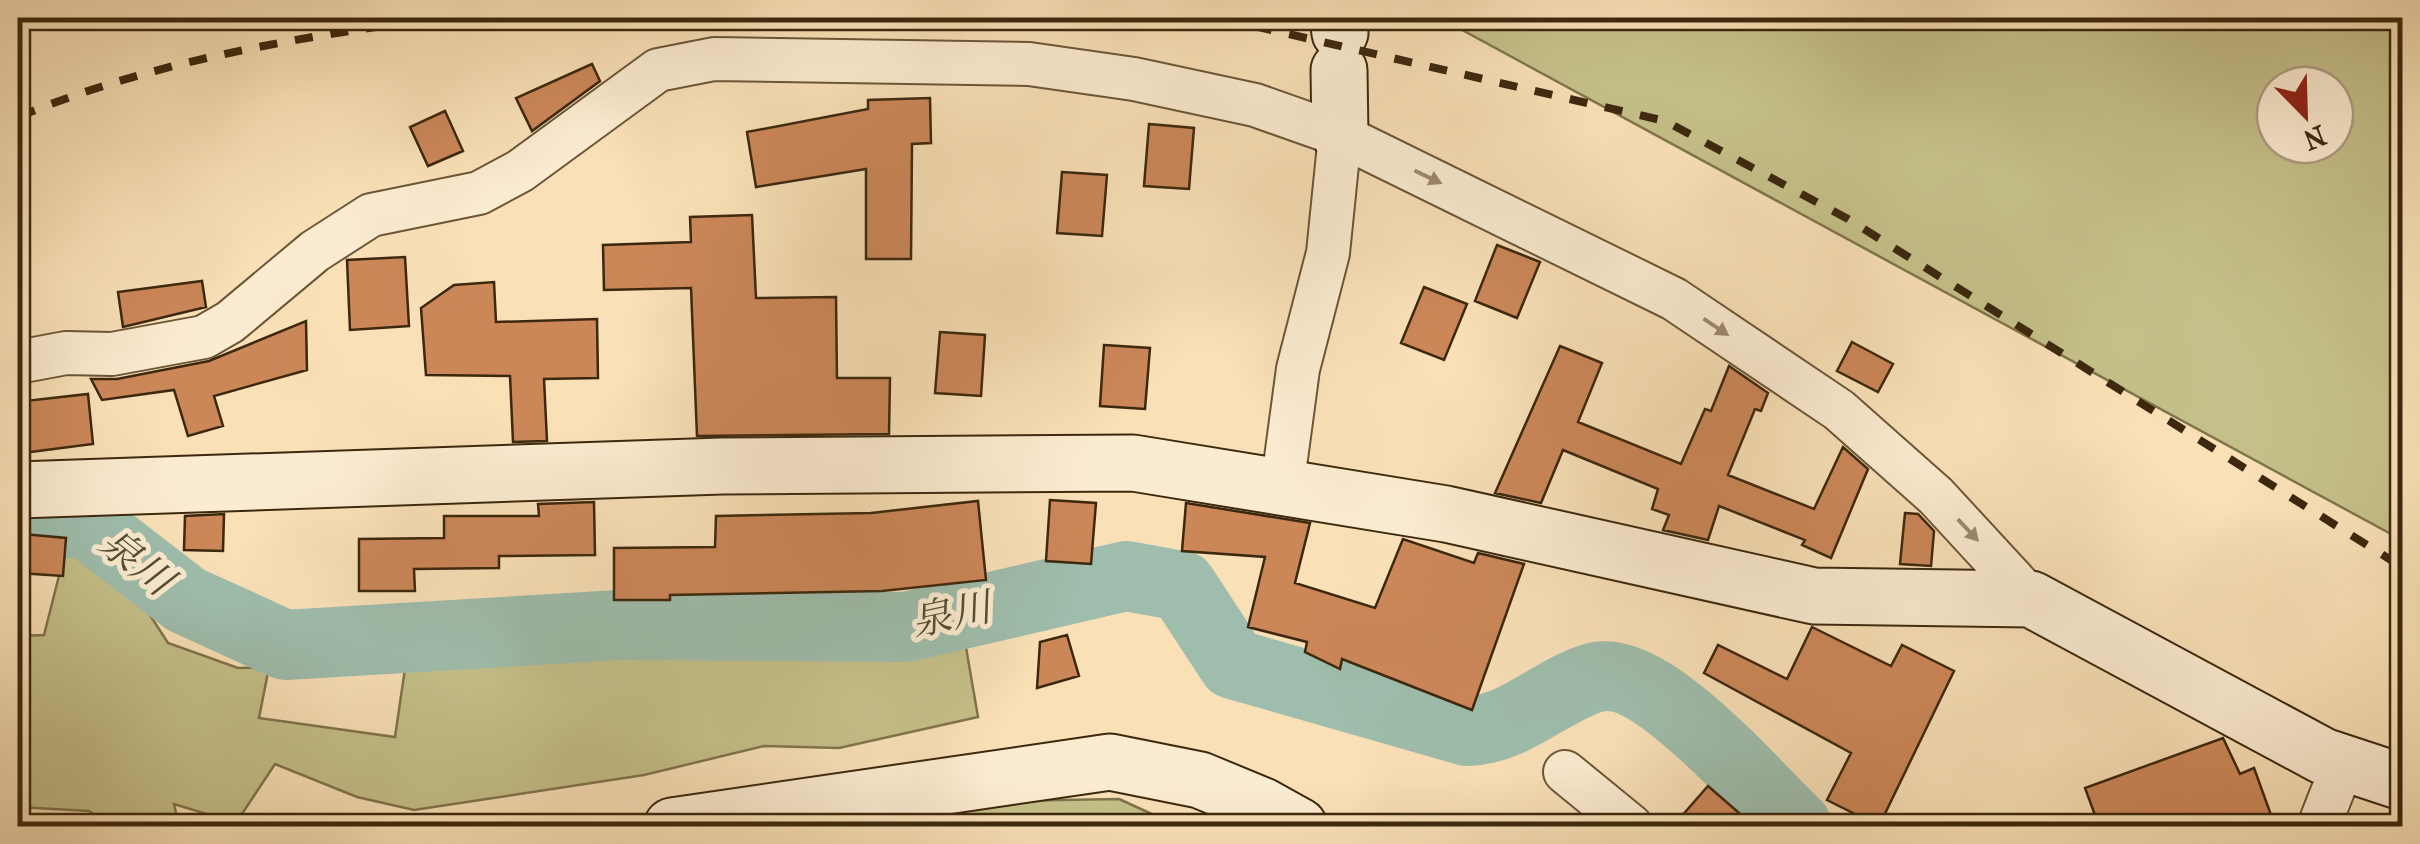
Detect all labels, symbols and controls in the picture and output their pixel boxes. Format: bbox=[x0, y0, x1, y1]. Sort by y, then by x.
north arrow bbox=[2255, 65, 2355, 165]
text: N bbox=[2298, 118, 2331, 157]
one-way arrow bbox=[1414, 169, 1443, 186]
one-way arrow bbox=[1702, 317, 1729, 336]
one-way arrow bbox=[1956, 518, 1979, 542]
water label: 泉川 bbox=[90, 519, 185, 607]
water label: 泉川 bbox=[907, 583, 999, 646]

